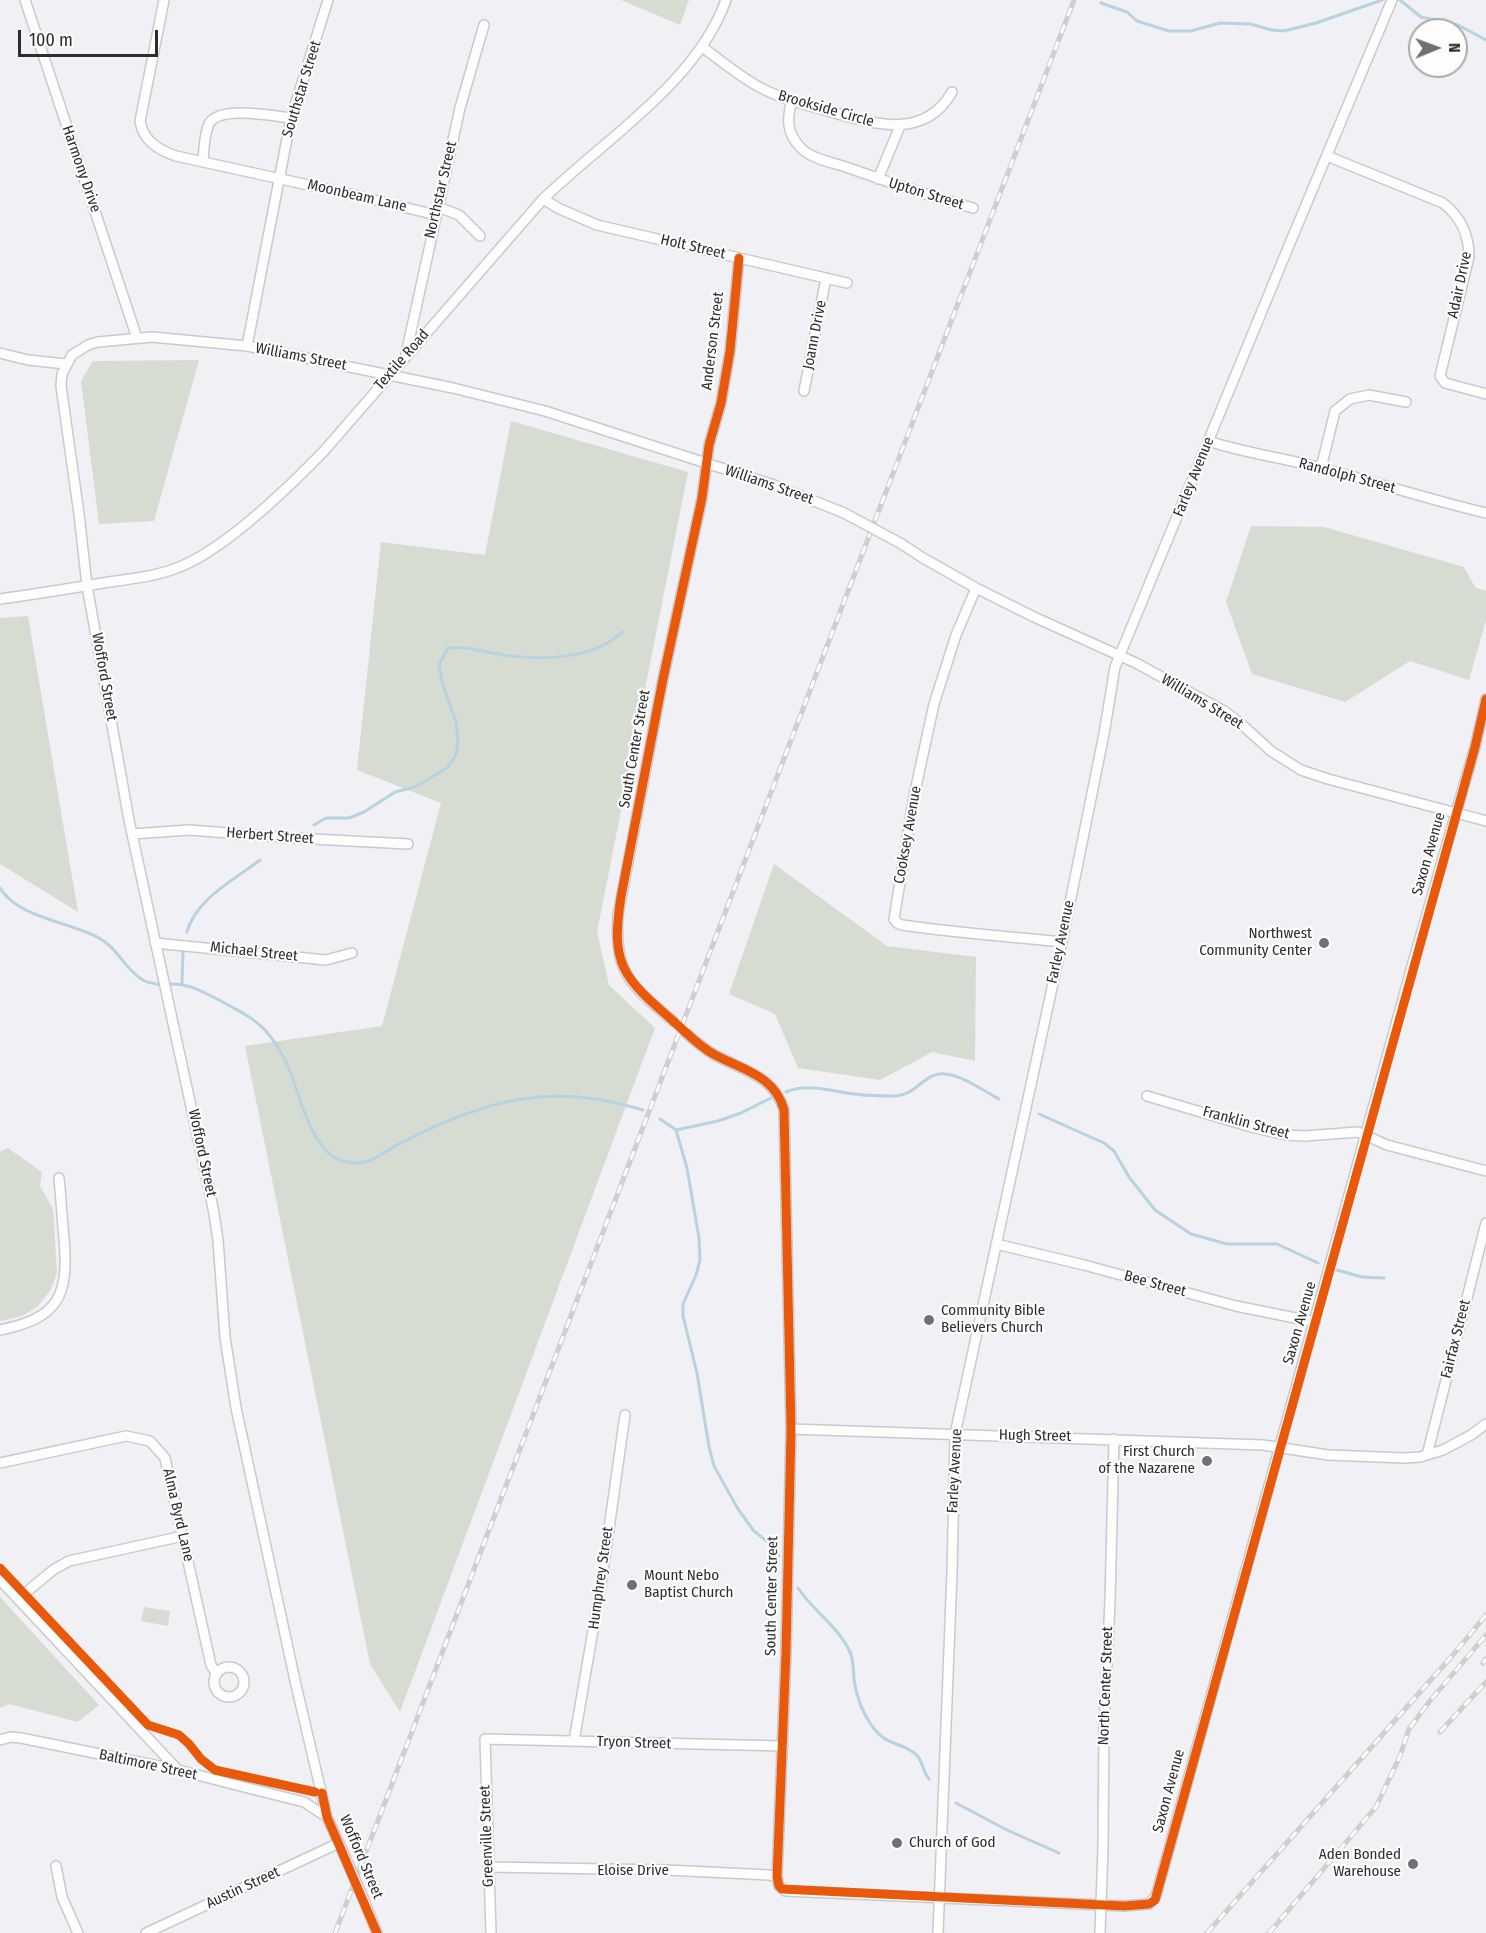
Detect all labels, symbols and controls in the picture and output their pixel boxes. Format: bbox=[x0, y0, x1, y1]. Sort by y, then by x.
scale bar bbox=[21, 18, 160, 56]
north arrow bbox=[1408, 18, 1468, 78]
text: 100 m bbox=[29, 29, 73, 51]
street label: Southstar Street bbox=[279, 38, 325, 140]
text: N bbox=[1445, 43, 1464, 53]
street label: Brookside Circle bbox=[776, 87, 876, 131]
street label: Harmony Drive bbox=[58, 123, 104, 215]
street label: Northstar Street bbox=[421, 140, 461, 240]
street label: Upton Street bbox=[886, 174, 966, 214]
street label: Moonbeam Lane bbox=[306, 176, 408, 216]
street label: Holt Street bbox=[659, 231, 727, 263]
street label: Adair Drive bbox=[1444, 250, 1476, 320]
street label: Anderson Street bbox=[698, 291, 728, 391]
street label: Joann Drive bbox=[799, 299, 831, 371]
street label: Textile Road bbox=[371, 326, 433, 394]
street label: Williams Street bbox=[254, 339, 348, 375]
street label: Farley Avenue bbox=[1170, 434, 1218, 520]
street label: Randolph Street bbox=[1297, 454, 1397, 498]
street label: Williams Street bbox=[722, 461, 816, 509]
street label: Wofford Street bbox=[87, 632, 121, 722]
street label: Williams Street bbox=[1158, 670, 1246, 734]
street label: South Center Street bbox=[616, 688, 654, 810]
street label: Cooksey Avenue bbox=[891, 785, 925, 885]
street label: Saxon Avenue bbox=[1409, 810, 1449, 898]
street label: Herbert Street bbox=[226, 824, 314, 848]
street label: Farley Avenue bbox=[1043, 899, 1079, 985]
place label: Northwest Community Center bbox=[1199, 925, 1312, 960]
marker: Northwest Community Center bbox=[1317, 936, 1331, 950]
street label: Michael Street bbox=[209, 938, 299, 966]
street label: Franklin Street bbox=[1201, 1103, 1291, 1143]
street label: Wofford Street bbox=[184, 1108, 220, 1198]
street label: Bee Street bbox=[1122, 1267, 1188, 1301]
street label: Saxon Avenue bbox=[1280, 1279, 1320, 1367]
street label: Fairfax Street bbox=[1438, 1298, 1474, 1380]
place label: Community Bible Believers Church bbox=[941, 1302, 1045, 1337]
marker: Community Bible Believers Church bbox=[922, 1313, 936, 1327]
street label: Hugh Street bbox=[999, 1426, 1071, 1446]
street label: Farley Avenue bbox=[944, 1428, 966, 1514]
place label: First Church of the Nazarene bbox=[1098, 1443, 1195, 1478]
marker: First Church of the Nazarene bbox=[1200, 1454, 1214, 1468]
street label: Alma Byrd Lane bbox=[159, 1467, 197, 1563]
street label: Humphrey Street bbox=[585, 1525, 617, 1631]
street label: South Center Street bbox=[762, 1536, 782, 1656]
place label: Mount Nebo Baptist Church bbox=[644, 1567, 733, 1602]
marker: Mount Nebo Baptist Church bbox=[625, 1578, 639, 1592]
street label: North Center Street bbox=[1095, 1626, 1117, 1746]
street label: Tryon Street bbox=[596, 1733, 672, 1753]
street label: Baltimore Street bbox=[97, 1746, 199, 1784]
street label: Saxon Avenue bbox=[1149, 1747, 1189, 1835]
street label: Greenville Street bbox=[476, 1785, 498, 1887]
street label: Wofford Street bbox=[335, 1812, 387, 1902]
place label: Church of God bbox=[909, 1834, 995, 1852]
marker: Church of God bbox=[890, 1836, 904, 1850]
place label: Aden Bonded Warehouse bbox=[1319, 1846, 1401, 1881]
marker: Aden Bonded Warehouse bbox=[1406, 1857, 1420, 1871]
street label: Eloise Drive bbox=[597, 1862, 669, 1880]
street label: Austin Street bbox=[203, 1863, 283, 1913]

